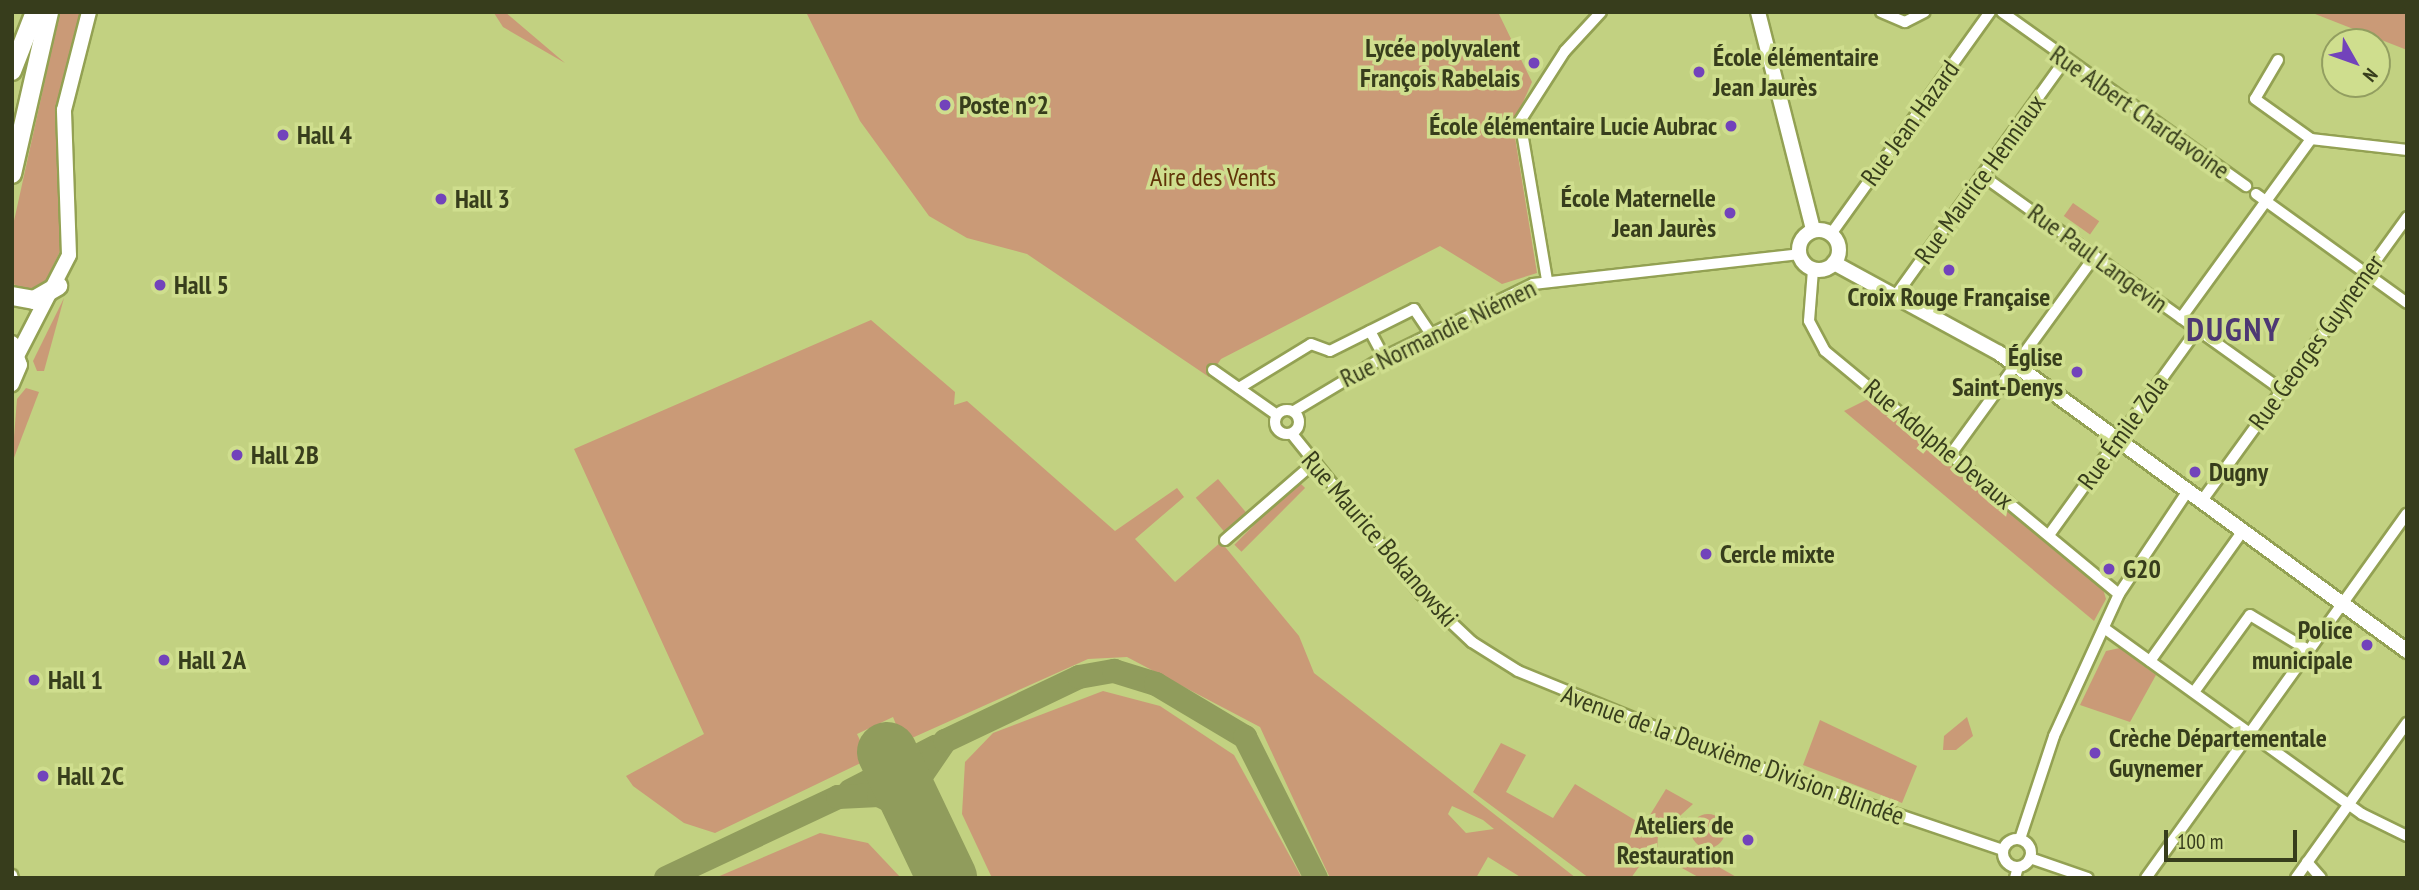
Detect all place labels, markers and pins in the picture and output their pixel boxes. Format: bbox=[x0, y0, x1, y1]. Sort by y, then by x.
place label: Lycée polyvalent François Rabelais bbox=[1360, 32, 1520, 94]
place label: École élémentaire Jean Jaurès bbox=[1713, 41, 1879, 102]
marker: Lycée polyvalent François Rabelais bbox=[1526, 55, 1542, 71]
marker: École élémentaire Jean Jaurès bbox=[1691, 64, 1707, 80]
place label: Poste n°2 bbox=[959, 89, 1049, 121]
marker: Poste n°2 bbox=[937, 97, 953, 113]
place label: École élémentaire Lucie Aubrac bbox=[1428, 110, 1717, 142]
marker: École élémentaire Lucie Aubrac bbox=[1723, 118, 1739, 134]
place label: Hall 4 bbox=[297, 119, 352, 151]
marker: Hall 4 bbox=[275, 127, 291, 143]
place label: École Maternelle Jean Jaurès bbox=[1561, 182, 1716, 244]
place label: Hall 3 bbox=[455, 183, 510, 215]
marker: Hall 3 bbox=[433, 191, 449, 207]
marker: École Maternelle Jean Jaurès bbox=[1722, 205, 1738, 221]
marker: Croix Rouge Française bbox=[1941, 262, 1957, 278]
place label: Hall 5 bbox=[174, 269, 229, 301]
marker: Hall 5 bbox=[152, 277, 168, 293]
place label: Croix Rouge Française bbox=[1847, 281, 2051, 313]
place label: Église Saint-Denys bbox=[1952, 341, 2063, 402]
marker: Église Saint-Denys bbox=[2069, 364, 2085, 380]
place label: Hall 2B bbox=[251, 439, 319, 471]
marker: Hall 2B bbox=[229, 447, 245, 463]
place label: Dugny bbox=[2209, 456, 2268, 488]
marker: Dugny bbox=[2187, 464, 2203, 480]
place label: Cercle mixte bbox=[1720, 538, 1835, 570]
marker: Cercle mixte bbox=[1698, 546, 1714, 562]
place label: G20 bbox=[2123, 553, 2161, 585]
marker: G20 bbox=[2101, 561, 2117, 577]
place label: Police municipale bbox=[2252, 614, 2353, 676]
marker: Police municipale bbox=[2359, 637, 2375, 653]
place label: Hall 2A bbox=[178, 644, 246, 676]
marker: Hall 2A bbox=[156, 652, 172, 668]
place label: Hall 1 bbox=[48, 664, 103, 696]
marker: Hall 1 bbox=[26, 672, 42, 688]
place label: Crèche Départementale Guynemer bbox=[2109, 722, 2327, 784]
marker: Crèche Départementale Guynemer bbox=[2087, 745, 2103, 761]
place label: Hall 2C bbox=[57, 760, 124, 792]
marker: Hall 2C bbox=[35, 768, 51, 784]
place label: Ateliers de Restauration bbox=[1617, 809, 1734, 870]
marker: Ateliers de Restauration bbox=[1740, 832, 1756, 848]

